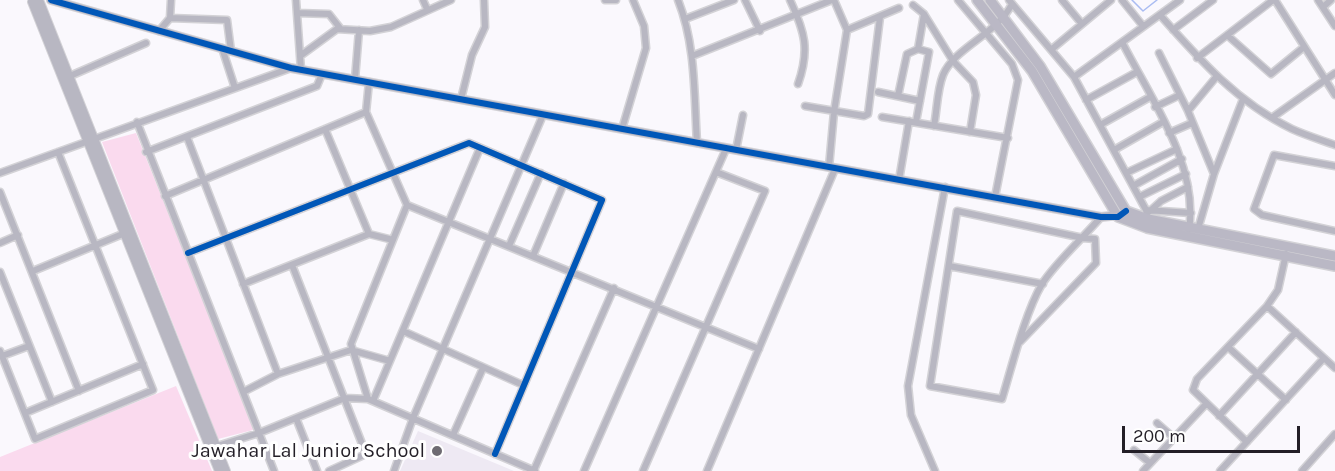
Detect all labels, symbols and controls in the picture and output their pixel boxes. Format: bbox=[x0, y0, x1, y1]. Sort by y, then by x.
scale bar bbox=[1125, 414, 1304, 452]
text: 200 m bbox=[1133, 425, 1186, 447]
place label: Jawahar Lal Junior School bbox=[192, 439, 425, 463]
marker: Jawahar Lal Junior School bbox=[430, 444, 444, 458]

